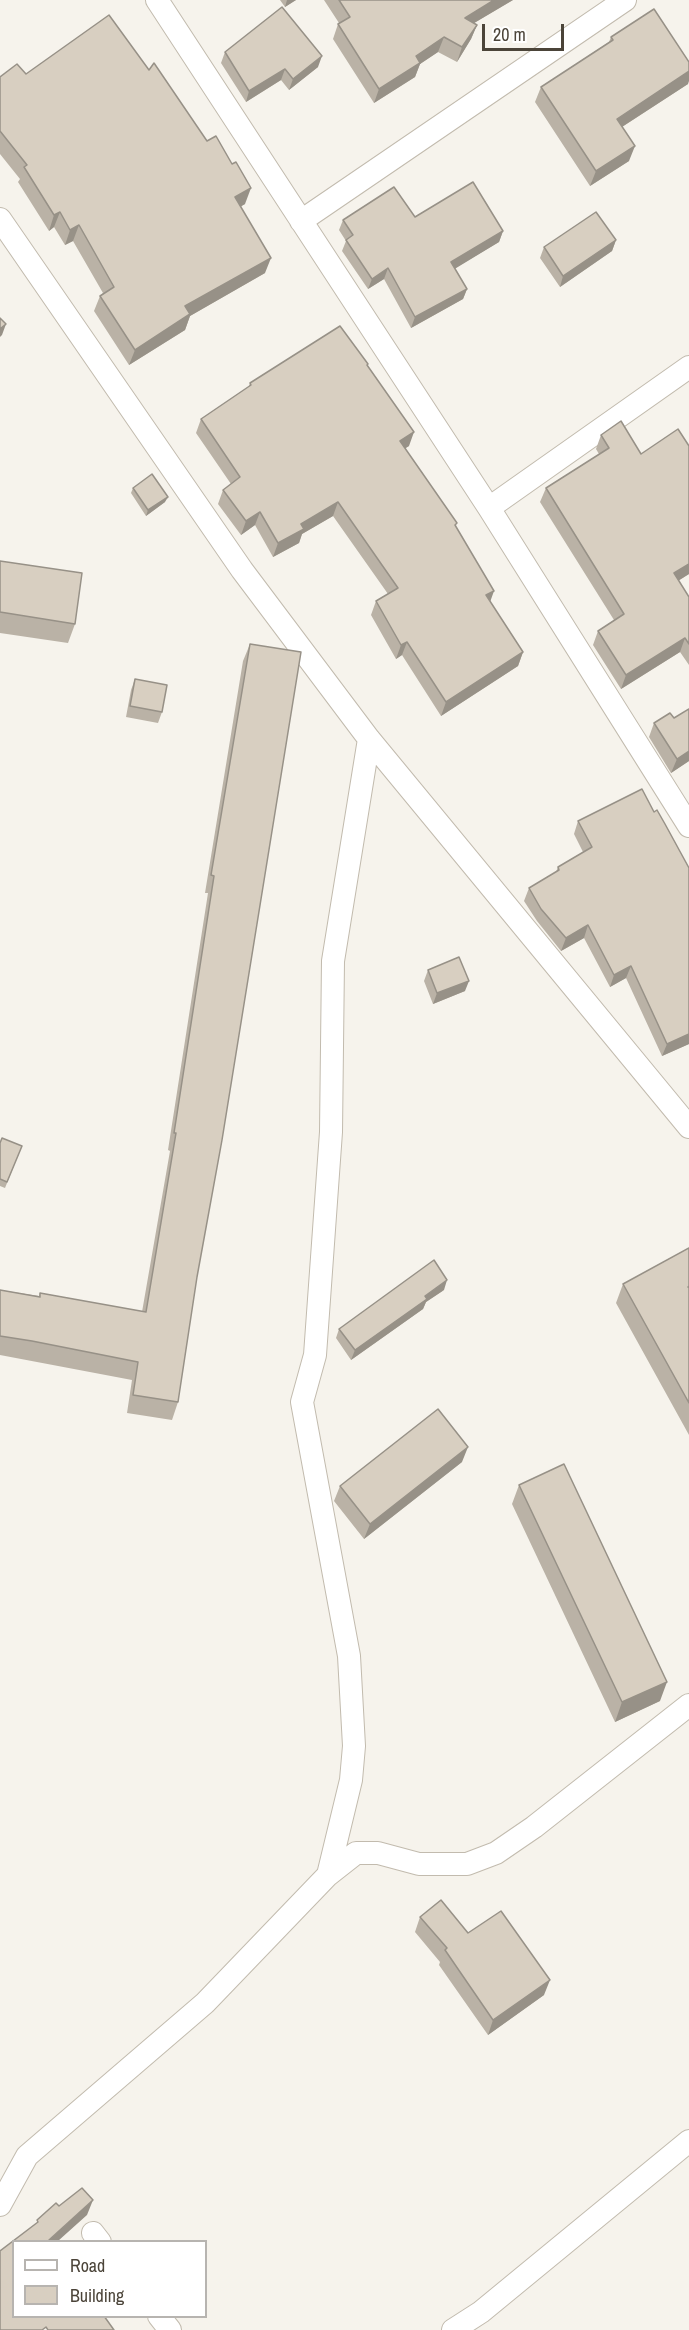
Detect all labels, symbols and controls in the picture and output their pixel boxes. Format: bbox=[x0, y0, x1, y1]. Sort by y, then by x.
scale bar bbox=[485, 12, 568, 50]
text: 20 m bbox=[493, 22, 526, 47]
legend bbox=[12, 2240, 207, 2318]
text: Road bbox=[70, 2253, 105, 2278]
text: Building bbox=[70, 2283, 124, 2308]

